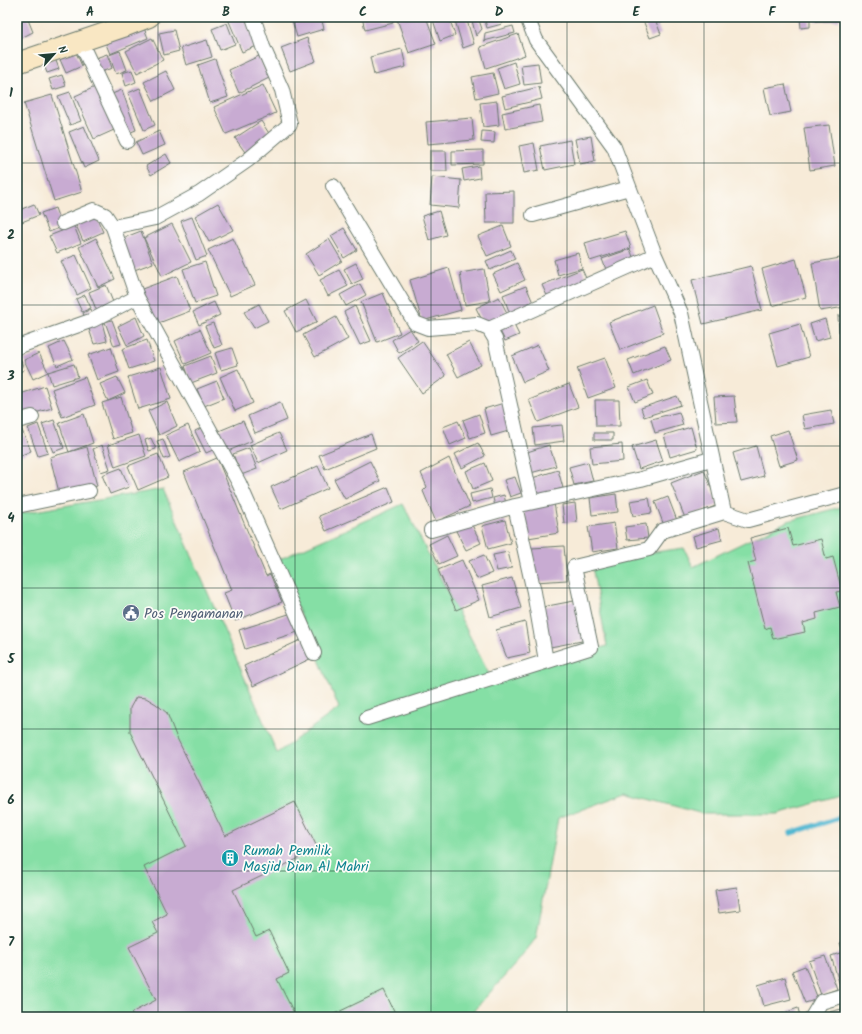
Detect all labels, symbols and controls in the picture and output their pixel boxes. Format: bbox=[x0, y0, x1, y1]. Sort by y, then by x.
text: A bbox=[86, 2, 94, 23]
text: B bbox=[222, 2, 230, 23]
text: C bbox=[359, 2, 367, 23]
text: D bbox=[495, 2, 504, 23]
text: E bbox=[632, 2, 640, 23]
text: F bbox=[768, 2, 776, 23]
north arrow bbox=[34, 34, 74, 74]
text: N bbox=[52, 43, 72, 57]
text: 1 bbox=[9, 83, 13, 104]
text: 2 bbox=[7, 225, 15, 246]
text: 3 bbox=[6, 366, 15, 387]
text: 4 bbox=[7, 508, 15, 529]
public building icon: Pos Pengamanan bbox=[121, 603, 141, 623]
place label: Pos Pengamanan bbox=[144, 603, 243, 625]
text: 5 bbox=[7, 649, 16, 670]
text: 6 bbox=[7, 790, 15, 811]
place label: Rumah Pemilik Masjid Dian Al Mahri bbox=[243, 840, 369, 878]
building icon: Rumah Pemilik Masjid Dian Al Mahri bbox=[220, 848, 240, 868]
text: 7 bbox=[8, 932, 15, 953]

